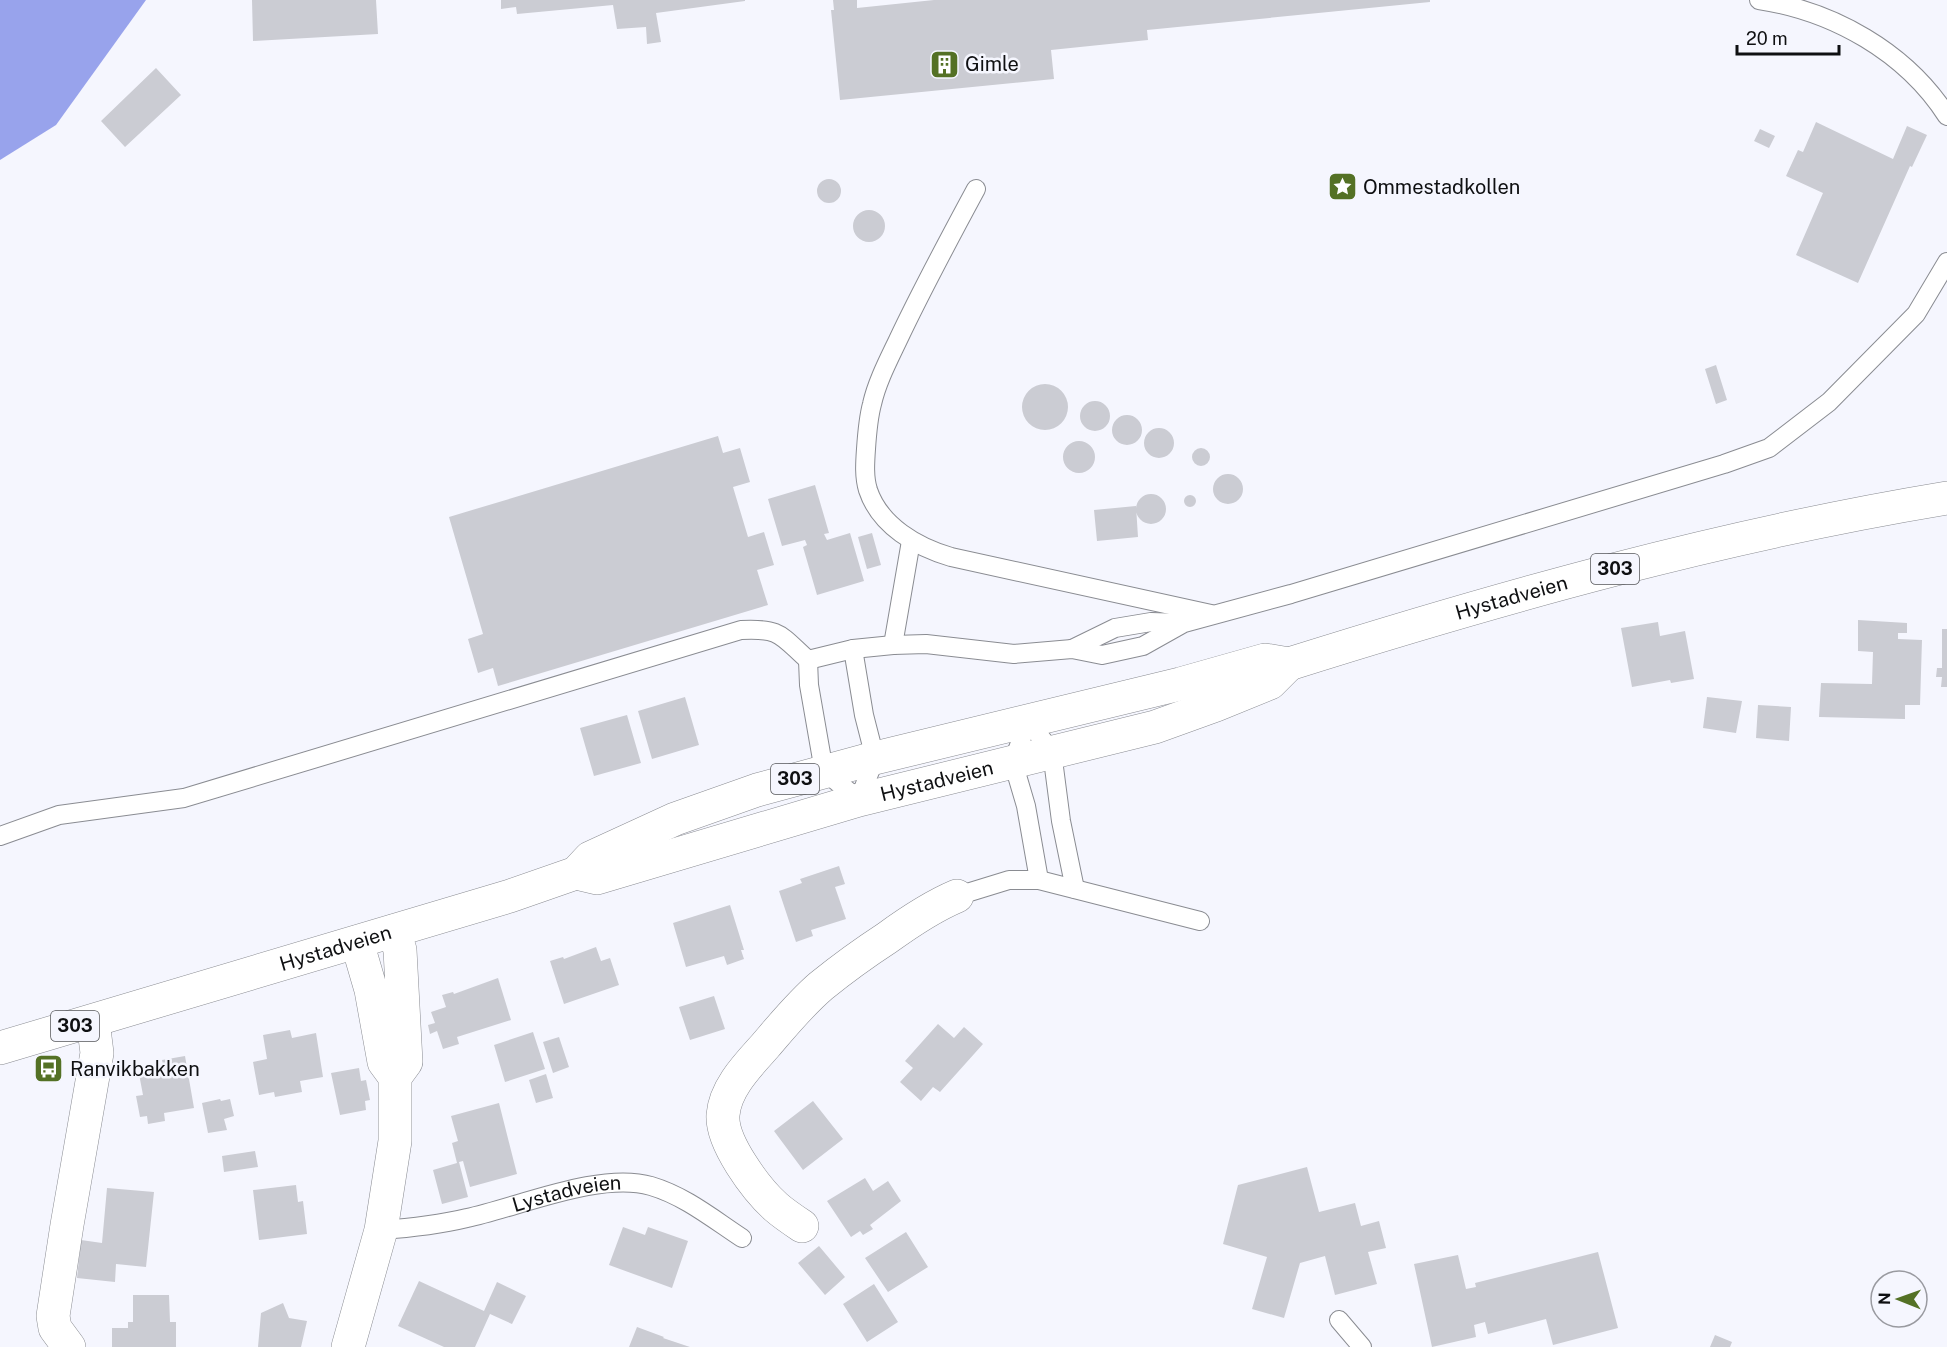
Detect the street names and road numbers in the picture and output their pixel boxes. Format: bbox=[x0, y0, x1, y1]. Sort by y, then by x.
road number: 303 bbox=[1591, 554, 1639, 584]
street label: Hystadveien bbox=[1453, 570, 1570, 625]
street label: Hystadveien bbox=[878, 755, 996, 806]
road number: 303 bbox=[771, 764, 819, 794]
street label: Hystadveien bbox=[277, 920, 394, 976]
road number: 303 bbox=[51, 1011, 99, 1041]
street label: Lystadveien bbox=[509, 1170, 622, 1217]

